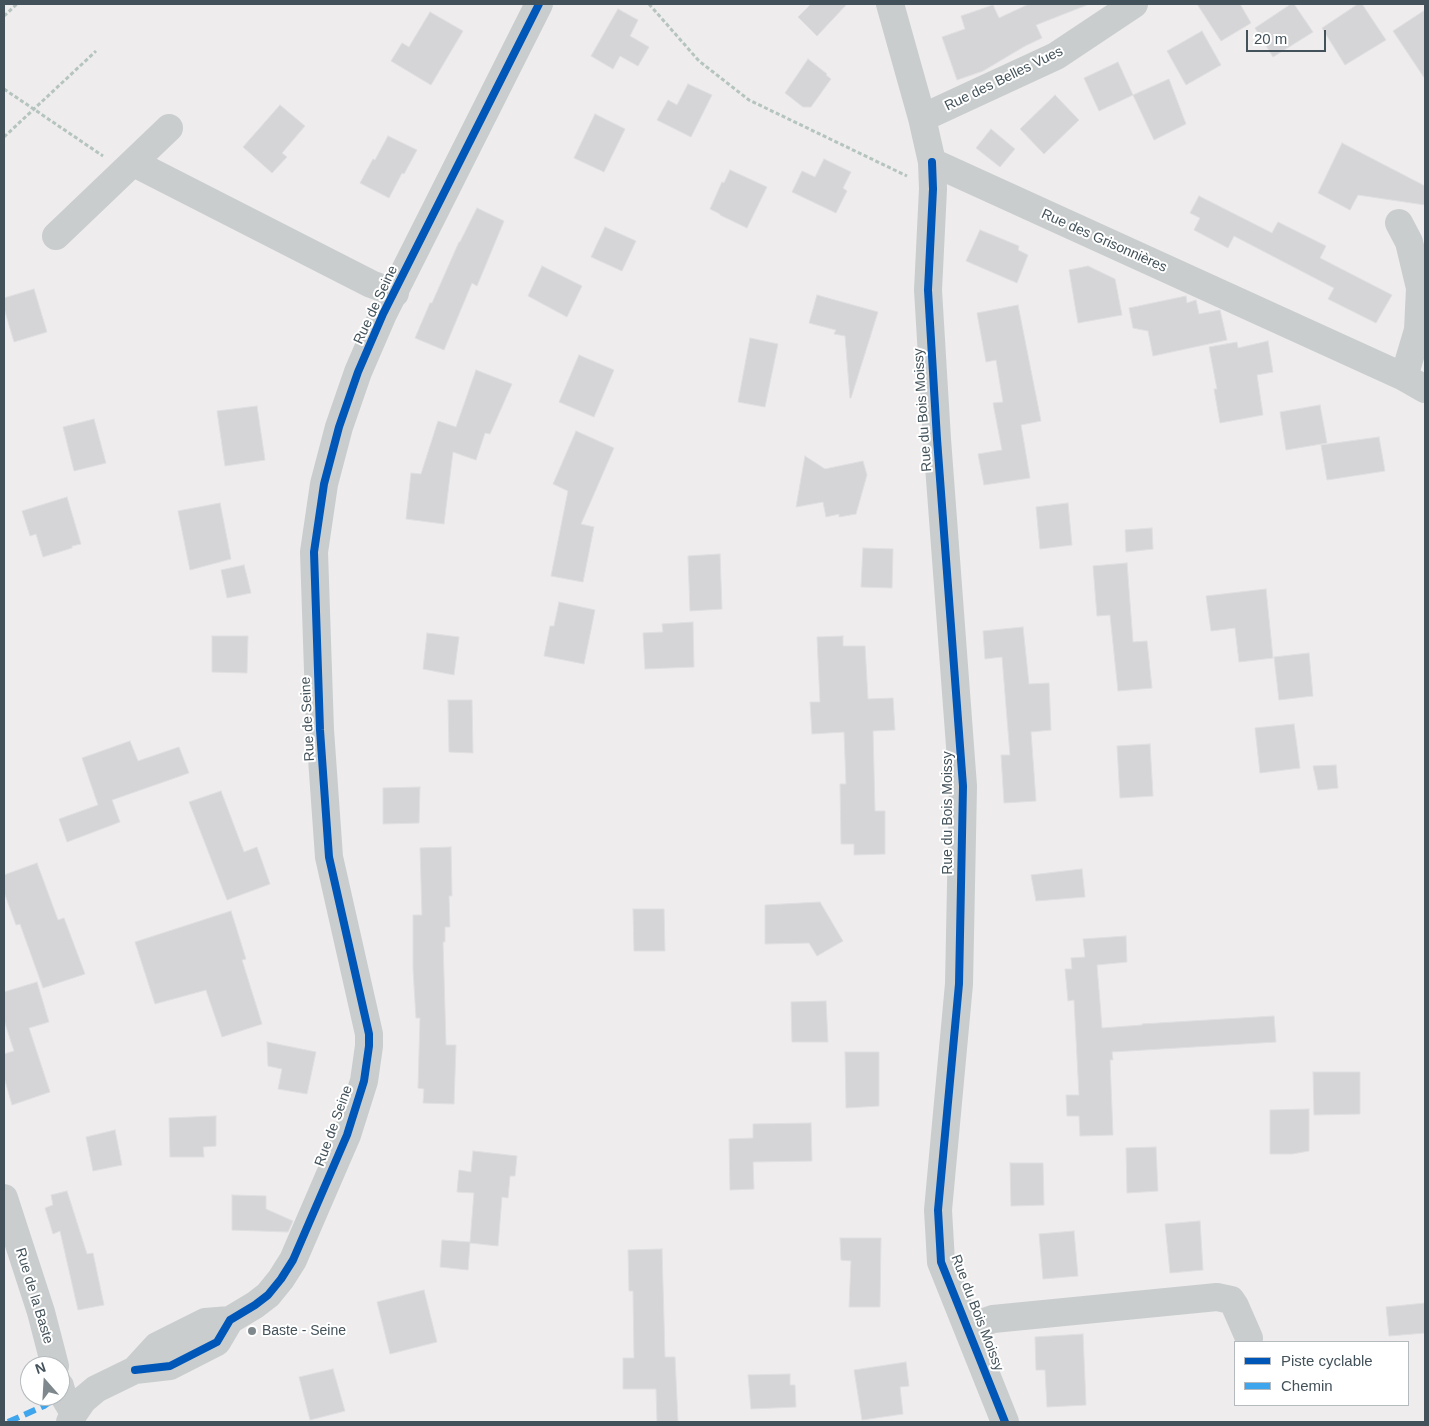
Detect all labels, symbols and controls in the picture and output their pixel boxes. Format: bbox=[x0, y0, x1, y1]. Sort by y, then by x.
scale bar bbox=[1249, 20, 1329, 52]
text: 20 m bbox=[1254, 30, 1287, 47]
street label: Rue des Belles Vues bbox=[942, 43, 1066, 115]
street label: Rue des Grisonnières bbox=[1039, 206, 1169, 276]
street label: Rue de Seine bbox=[350, 263, 402, 347]
street label: Rue du Bois Moissy bbox=[910, 348, 936, 472]
street label: Rue de Seine bbox=[297, 676, 319, 762]
street label: Rue du Bois Moissy bbox=[940, 751, 956, 875]
street label: Rue de Seine bbox=[312, 1083, 356, 1169]
street label: Rue de la Baste bbox=[11, 1246, 57, 1346]
street label: Rue du Bois Moissy bbox=[947, 1252, 1007, 1374]
place label: Baste - Seine bbox=[262, 1323, 346, 1339]
marker: Baste - Seine bbox=[246, 1325, 258, 1337]
legend bbox=[1234, 1341, 1409, 1406]
text: Piste cyclable bbox=[1281, 1352, 1373, 1369]
north arrow bbox=[20, 1356, 70, 1406]
text: N bbox=[33, 1359, 48, 1377]
text: Chemin bbox=[1281, 1377, 1333, 1394]

